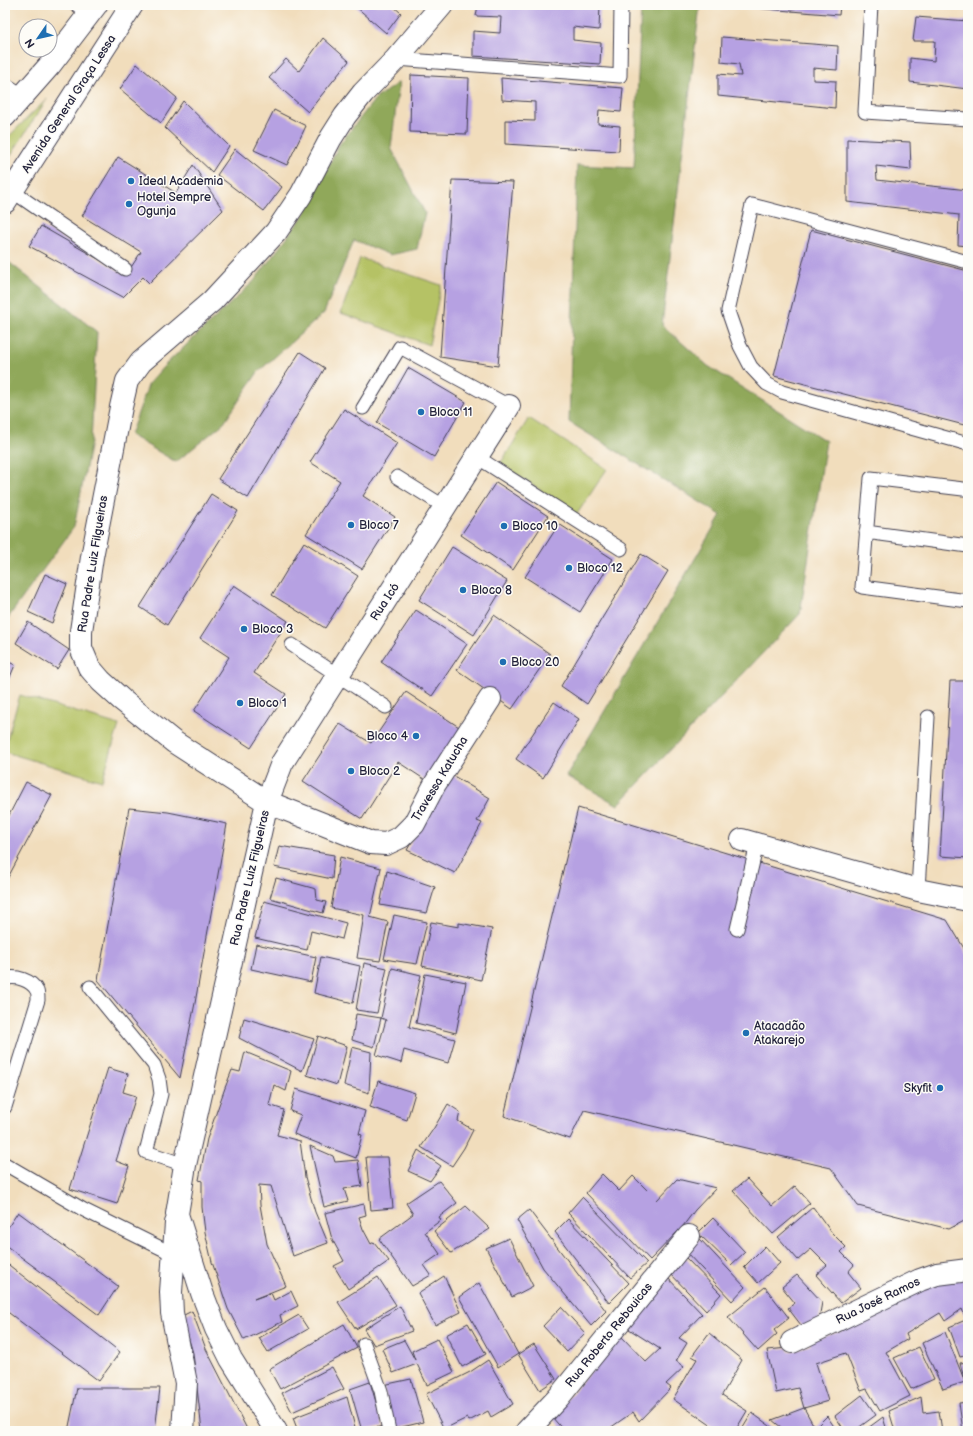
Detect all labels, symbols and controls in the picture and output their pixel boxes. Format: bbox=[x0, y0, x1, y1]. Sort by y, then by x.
north arrow bbox=[18, 18, 58, 58]
street label: Avenida General Graça Lessa bbox=[19, 32, 119, 176]
text: N bbox=[22, 36, 38, 50]
place label: Ideal Academia bbox=[139, 174, 223, 189]
marker: Ideal Academia bbox=[126, 176, 136, 186]
place label: Hotel Sempre Ogunja bbox=[137, 190, 211, 219]
marker: Hotel Sempre Ogunja bbox=[124, 199, 134, 209]
place label: Bloco 11 bbox=[429, 405, 472, 420]
marker: Bloco 11 bbox=[416, 407, 426, 417]
street label: Rua Padre Luiz Filgueiras bbox=[75, 494, 111, 634]
place label: Bloco 7 bbox=[359, 518, 399, 533]
place label: Bloco 10 bbox=[512, 519, 558, 534]
marker: Bloco 7 bbox=[346, 520, 356, 530]
marker: Bloco 10 bbox=[499, 521, 509, 531]
place label: Bloco 12 bbox=[577, 561, 623, 576]
marker: Bloco 12 bbox=[564, 563, 574, 573]
street label: Rua Icó bbox=[367, 580, 403, 624]
place label: Bloco 8 bbox=[471, 583, 512, 598]
marker: Bloco 8 bbox=[458, 585, 468, 595]
place label: Bloco 3 bbox=[252, 622, 293, 637]
marker: Bloco 3 bbox=[239, 624, 249, 634]
place label: Bloco 20 bbox=[511, 655, 559, 670]
marker: Bloco 20 bbox=[498, 657, 508, 667]
place label: Bloco 1 bbox=[248, 696, 287, 711]
marker: Bloco 1 bbox=[235, 698, 245, 708]
place label: Bloco 4 bbox=[367, 729, 409, 744]
marker: Bloco 4 bbox=[411, 731, 421, 741]
street label: Travessa Katucha bbox=[409, 734, 471, 824]
place label: Bloco 2 bbox=[359, 764, 400, 779]
marker: Bloco 2 bbox=[346, 766, 356, 776]
street label: Rua Padre Luiz Filgueiras bbox=[227, 809, 273, 947]
place label: Atacadão Atakarejo bbox=[754, 1019, 805, 1048]
marker: Atacadão Atakarejo bbox=[741, 1028, 751, 1038]
place label: Skyfit bbox=[904, 1081, 932, 1096]
marker: Skyfit bbox=[935, 1083, 945, 1093]
street label: Rua José Ramos bbox=[833, 1274, 923, 1328]
street label: Rua Roberto Rebouicas bbox=[562, 1280, 656, 1390]

